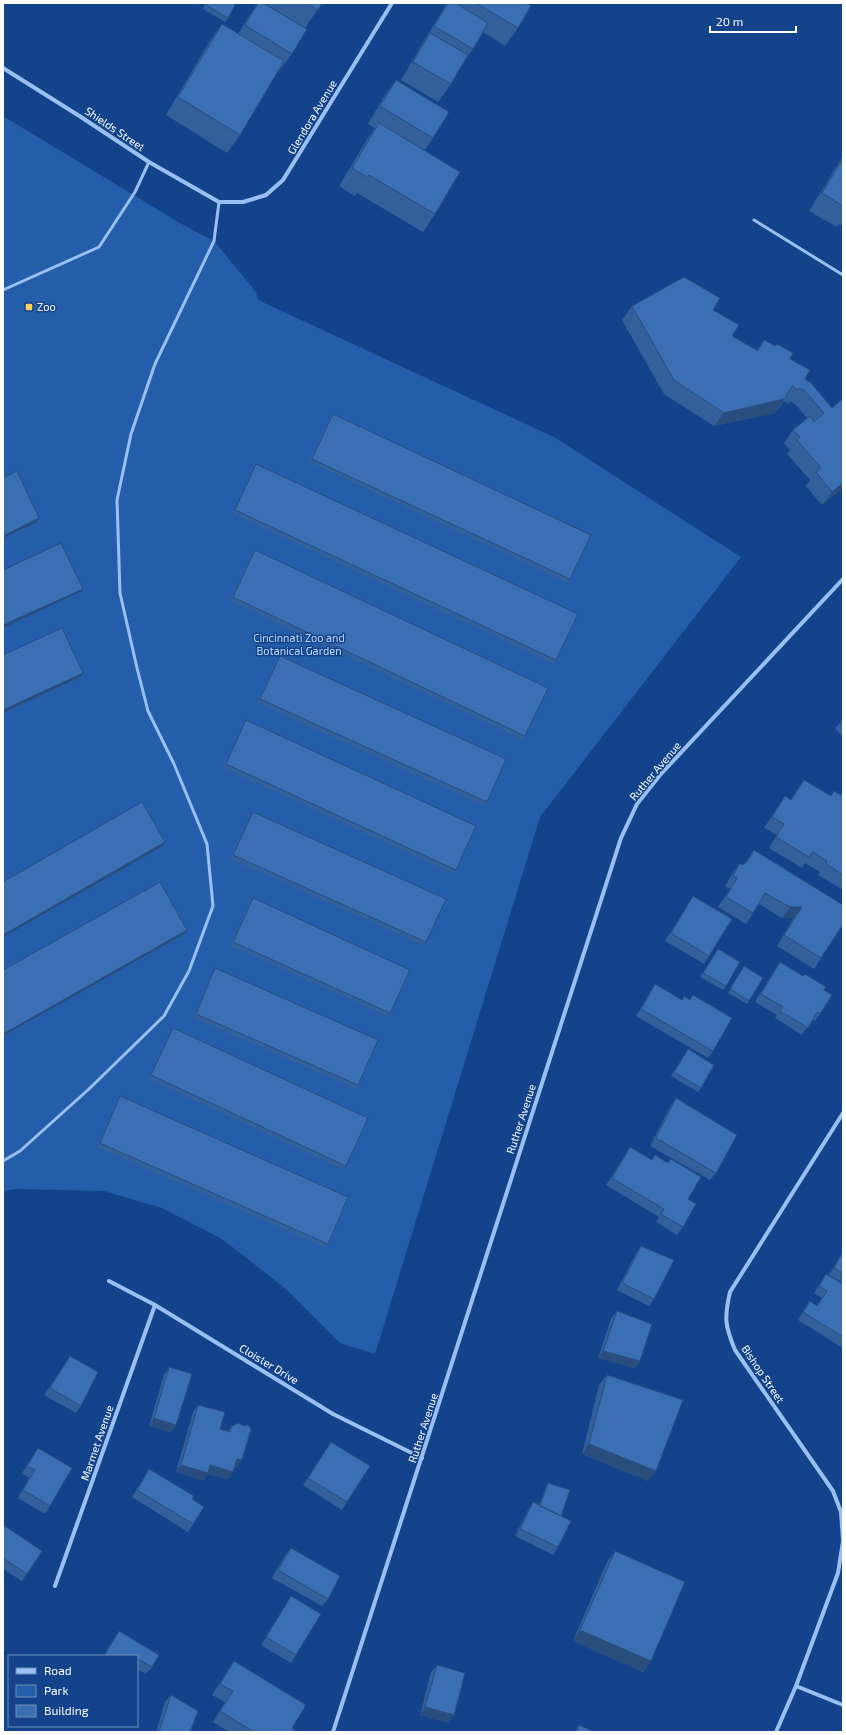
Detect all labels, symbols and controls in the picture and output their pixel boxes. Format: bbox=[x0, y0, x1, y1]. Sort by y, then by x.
scale bar bbox=[710, 8, 796, 34]
text: 20 m bbox=[716, 14, 743, 28]
street label: Glendora Avenue bbox=[284, 77, 339, 156]
street label: Shields Street bbox=[83, 104, 148, 153]
place label: Zoo bbox=[37, 300, 56, 313]
marker: Zoo bbox=[24, 302, 34, 312]
park label: Cincinnati Zoo and Botanical Garden bbox=[253, 631, 345, 657]
street label: Ruther Avenue bbox=[626, 739, 683, 803]
street label: Ruther Avenue bbox=[503, 1082, 538, 1155]
street label: Cloister Drive bbox=[237, 1341, 301, 1386]
street label: Bishop Street bbox=[739, 1342, 788, 1405]
street label: Ruther Avenue bbox=[405, 1391, 440, 1464]
street label: Marmet Avenue bbox=[78, 1403, 116, 1482]
legend bbox=[8, 1655, 138, 1727]
text: Road bbox=[44, 1663, 72, 1677]
text: Park bbox=[44, 1683, 69, 1697]
text: Building bbox=[44, 1703, 89, 1717]

